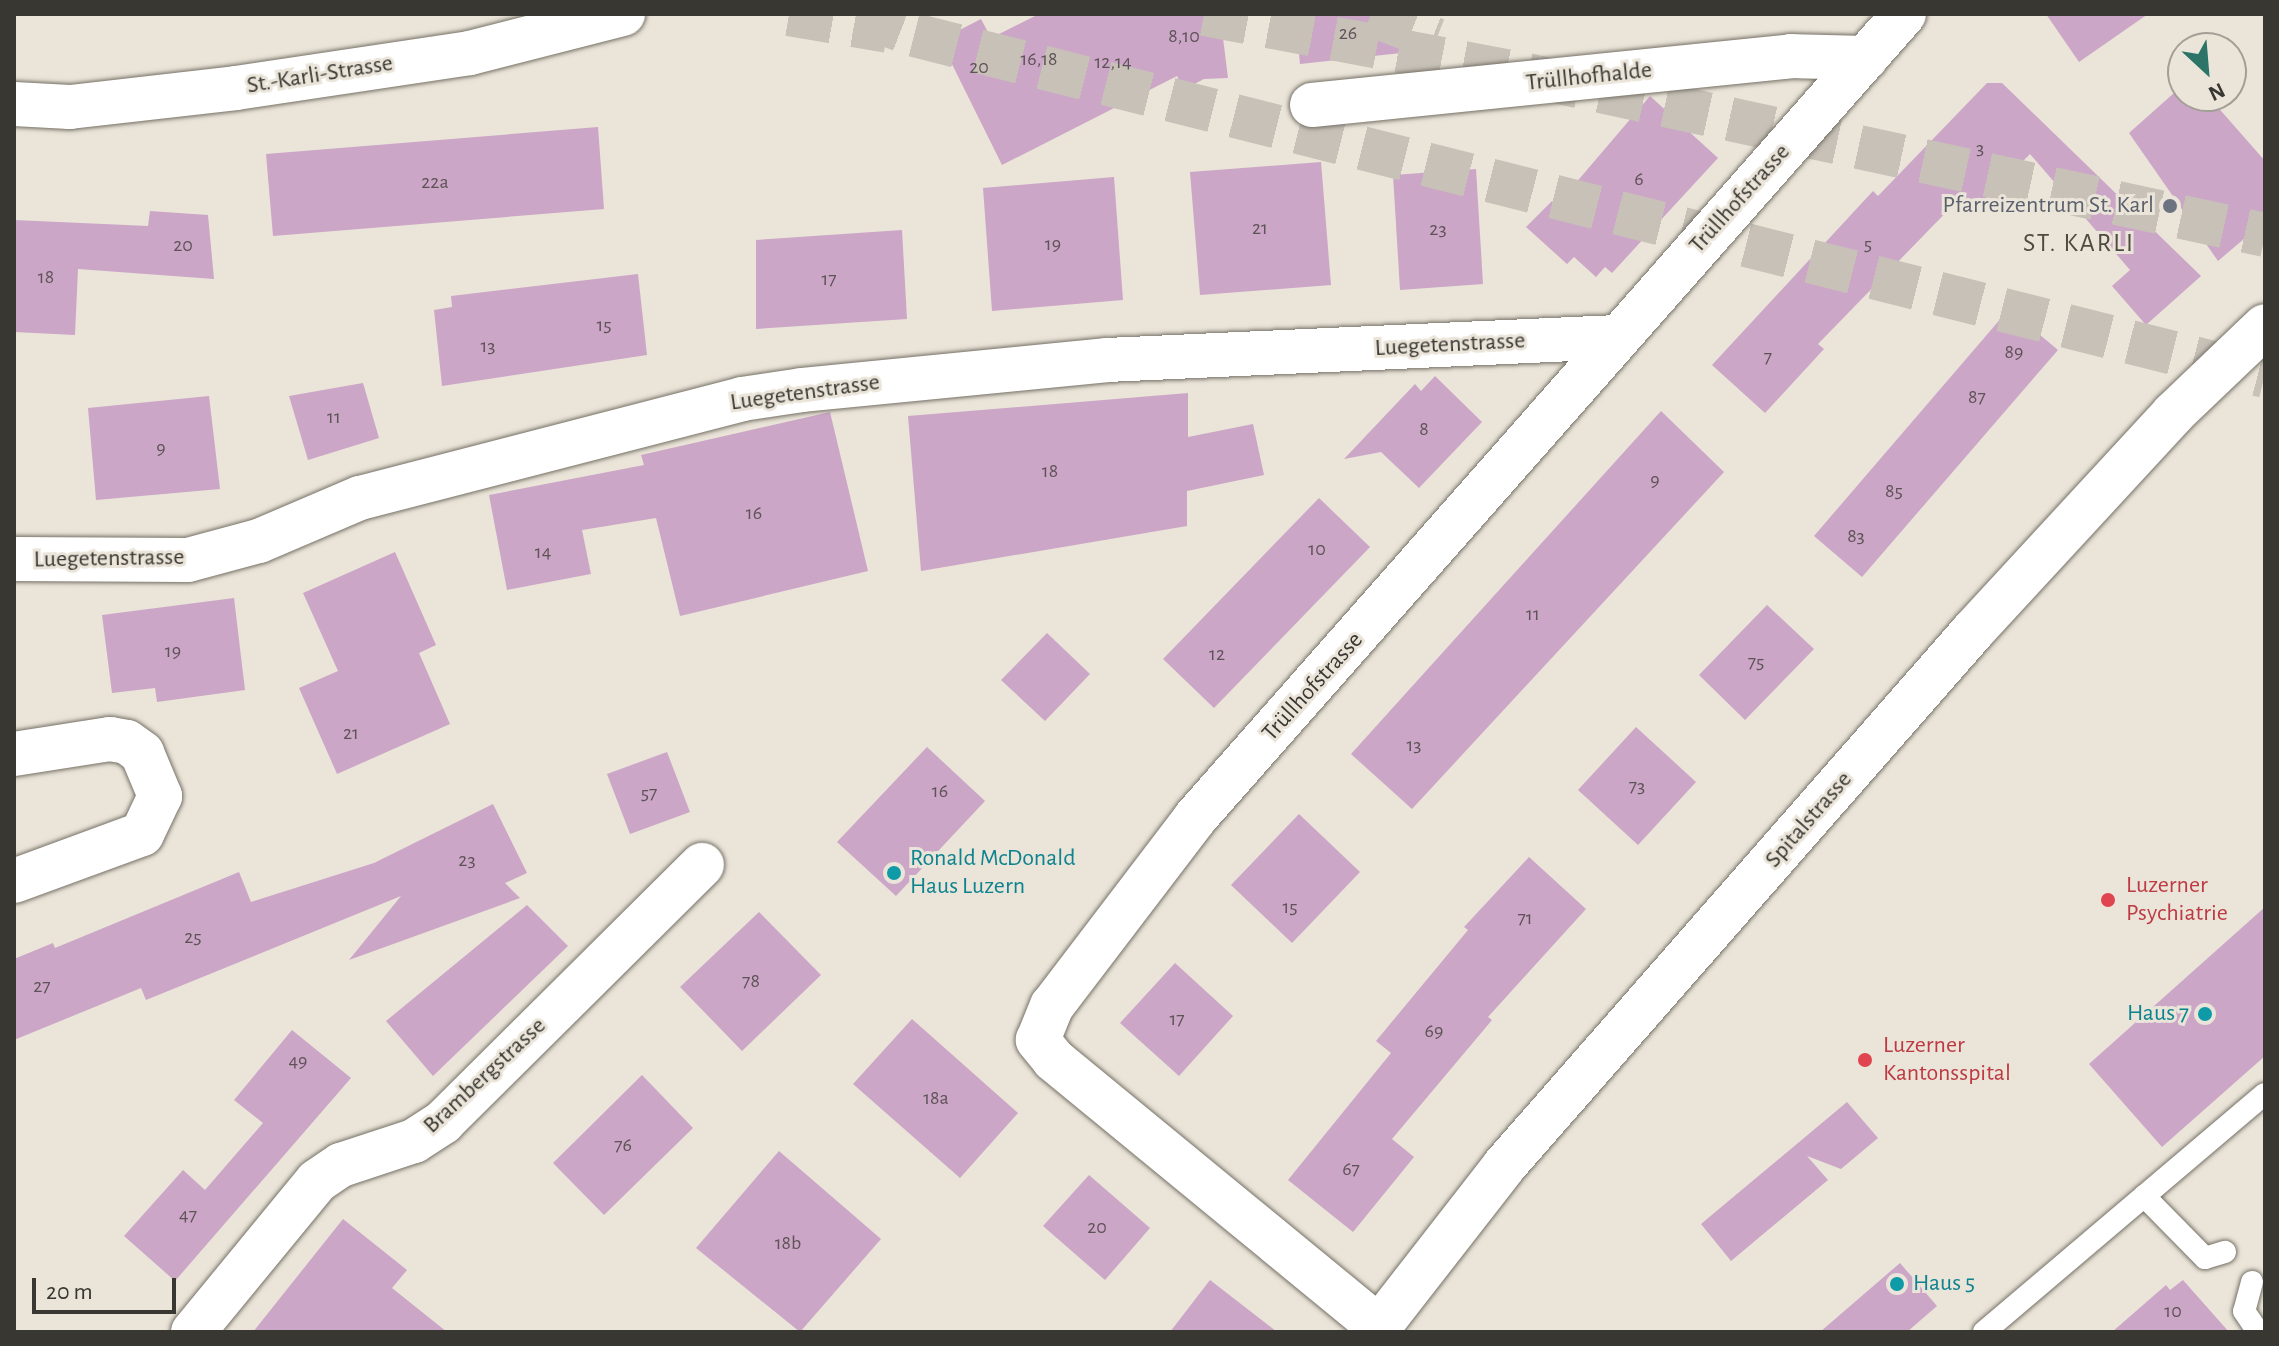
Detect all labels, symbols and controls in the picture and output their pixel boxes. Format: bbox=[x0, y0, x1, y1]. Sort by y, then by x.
house number: 26 bbox=[1339, 21, 1357, 45]
house number: 8,10 bbox=[1168, 24, 1200, 48]
north arrow bbox=[2167, 32, 2247, 112]
house number: 16,18 bbox=[1020, 47, 1058, 71]
street label: St.-Karli-Strasse bbox=[245, 49, 395, 101]
house number: 12,14 bbox=[1094, 50, 1132, 74]
house number: 20 bbox=[969, 55, 989, 79]
street label: Trüllhofhalde bbox=[1525, 56, 1653, 98]
text: N bbox=[2205, 79, 2228, 105]
house number: 3 bbox=[1976, 136, 1984, 160]
street label: Trüllhofstrasse bbox=[1683, 138, 1797, 260]
house number: 6 bbox=[1634, 167, 1644, 191]
house number: 22a bbox=[421, 170, 449, 194]
place label: Pfarreizentrum St. Karl bbox=[1943, 192, 2154, 220]
marker: Pfarreizentrum St. Karl bbox=[2161, 197, 2179, 215]
house number: 21 bbox=[1252, 216, 1268, 240]
house number: 23 bbox=[1429, 217, 1447, 241]
district label: ST. KARLI bbox=[2023, 228, 2135, 260]
house number: 19 bbox=[1045, 232, 1061, 256]
house number: 5 bbox=[1864, 232, 1872, 256]
house number: 20 bbox=[173, 233, 193, 257]
house number: 18 bbox=[38, 265, 54, 289]
house number: 17 bbox=[821, 267, 837, 291]
house number: 15 bbox=[596, 313, 612, 337]
street label: Luegetenstrasse bbox=[1374, 327, 1526, 363]
house number: 13 bbox=[480, 334, 496, 358]
house number: 89 bbox=[2005, 340, 2023, 364]
house number: 7 bbox=[1764, 345, 1772, 369]
street label: Luegetenstrasse bbox=[728, 368, 882, 418]
house number: 87 bbox=[1968, 385, 1986, 409]
house number: 11 bbox=[327, 405, 341, 429]
house number: 8 bbox=[1419, 417, 1429, 441]
house number: 9 bbox=[156, 436, 166, 460]
house number: 18 bbox=[1042, 459, 1058, 483]
house number: 9 bbox=[1650, 468, 1660, 492]
house number: 85 bbox=[1885, 479, 1903, 503]
house number: 16 bbox=[746, 501, 762, 525]
house number: 83 bbox=[1847, 524, 1865, 548]
house number: 10 bbox=[1308, 537, 1326, 561]
house number: 14 bbox=[535, 540, 551, 564]
street label: Luegetenstrasse bbox=[34, 543, 184, 575]
house number: 11 bbox=[1526, 602, 1540, 626]
street label: Trüllhofstrasse bbox=[1256, 626, 1370, 748]
house number: 19 bbox=[165, 639, 181, 663]
house number: 12 bbox=[1209, 642, 1225, 666]
house number: 75 bbox=[1748, 650, 1764, 674]
house number: 21 bbox=[343, 721, 359, 745]
house number: 13 bbox=[1406, 733, 1422, 757]
street label: Spitalstrasse bbox=[1759, 766, 1859, 874]
house number: 73 bbox=[1629, 774, 1645, 798]
house number: 16 bbox=[932, 779, 948, 803]
house number: 57 bbox=[641, 781, 657, 805]
place label: Ronald McDonald Haus Luzern bbox=[910, 845, 1076, 901]
house number: 23 bbox=[458, 848, 476, 872]
marker: Ronald McDonald Haus Luzern bbox=[885, 864, 903, 882]
place label: Luzerner Psychiatrie bbox=[2126, 872, 2228, 928]
marker: Luzerner Psychiatrie bbox=[2097, 889, 2119, 911]
house number: 15 bbox=[1282, 895, 1298, 919]
house number: 71 bbox=[1517, 906, 1533, 930]
house number: 25 bbox=[184, 925, 202, 949]
house number: 78 bbox=[742, 969, 760, 993]
house number: 27 bbox=[33, 974, 51, 998]
place label: Haus 7 bbox=[2127, 1000, 2189, 1028]
marker: Haus 7 bbox=[2196, 1005, 2214, 1023]
house number: 17 bbox=[1169, 1007, 1185, 1031]
street label: Brambergstrasse bbox=[418, 1012, 552, 1140]
house number: 69 bbox=[1425, 1019, 1443, 1043]
place label: Luzerner Kantonsspital bbox=[1883, 1032, 2011, 1088]
house number: 49 bbox=[288, 1049, 308, 1073]
marker: Luzerner Kantonsspital bbox=[1854, 1049, 1876, 1071]
house number: 18a bbox=[923, 1086, 949, 1110]
house number: 76 bbox=[614, 1133, 632, 1157]
house number: 67 bbox=[1342, 1157, 1360, 1181]
house number: 47 bbox=[179, 1203, 197, 1227]
house number: 20 bbox=[1087, 1215, 1107, 1239]
house number: 18b bbox=[775, 1231, 801, 1255]
scale bar bbox=[36, 1262, 180, 1312]
place label: Haus 5 bbox=[1913, 1270, 1975, 1298]
marker: Haus 5 bbox=[1888, 1275, 1906, 1293]
text: 20 m bbox=[46, 1280, 93, 1304]
house number: 10 bbox=[2164, 1299, 2182, 1323]

